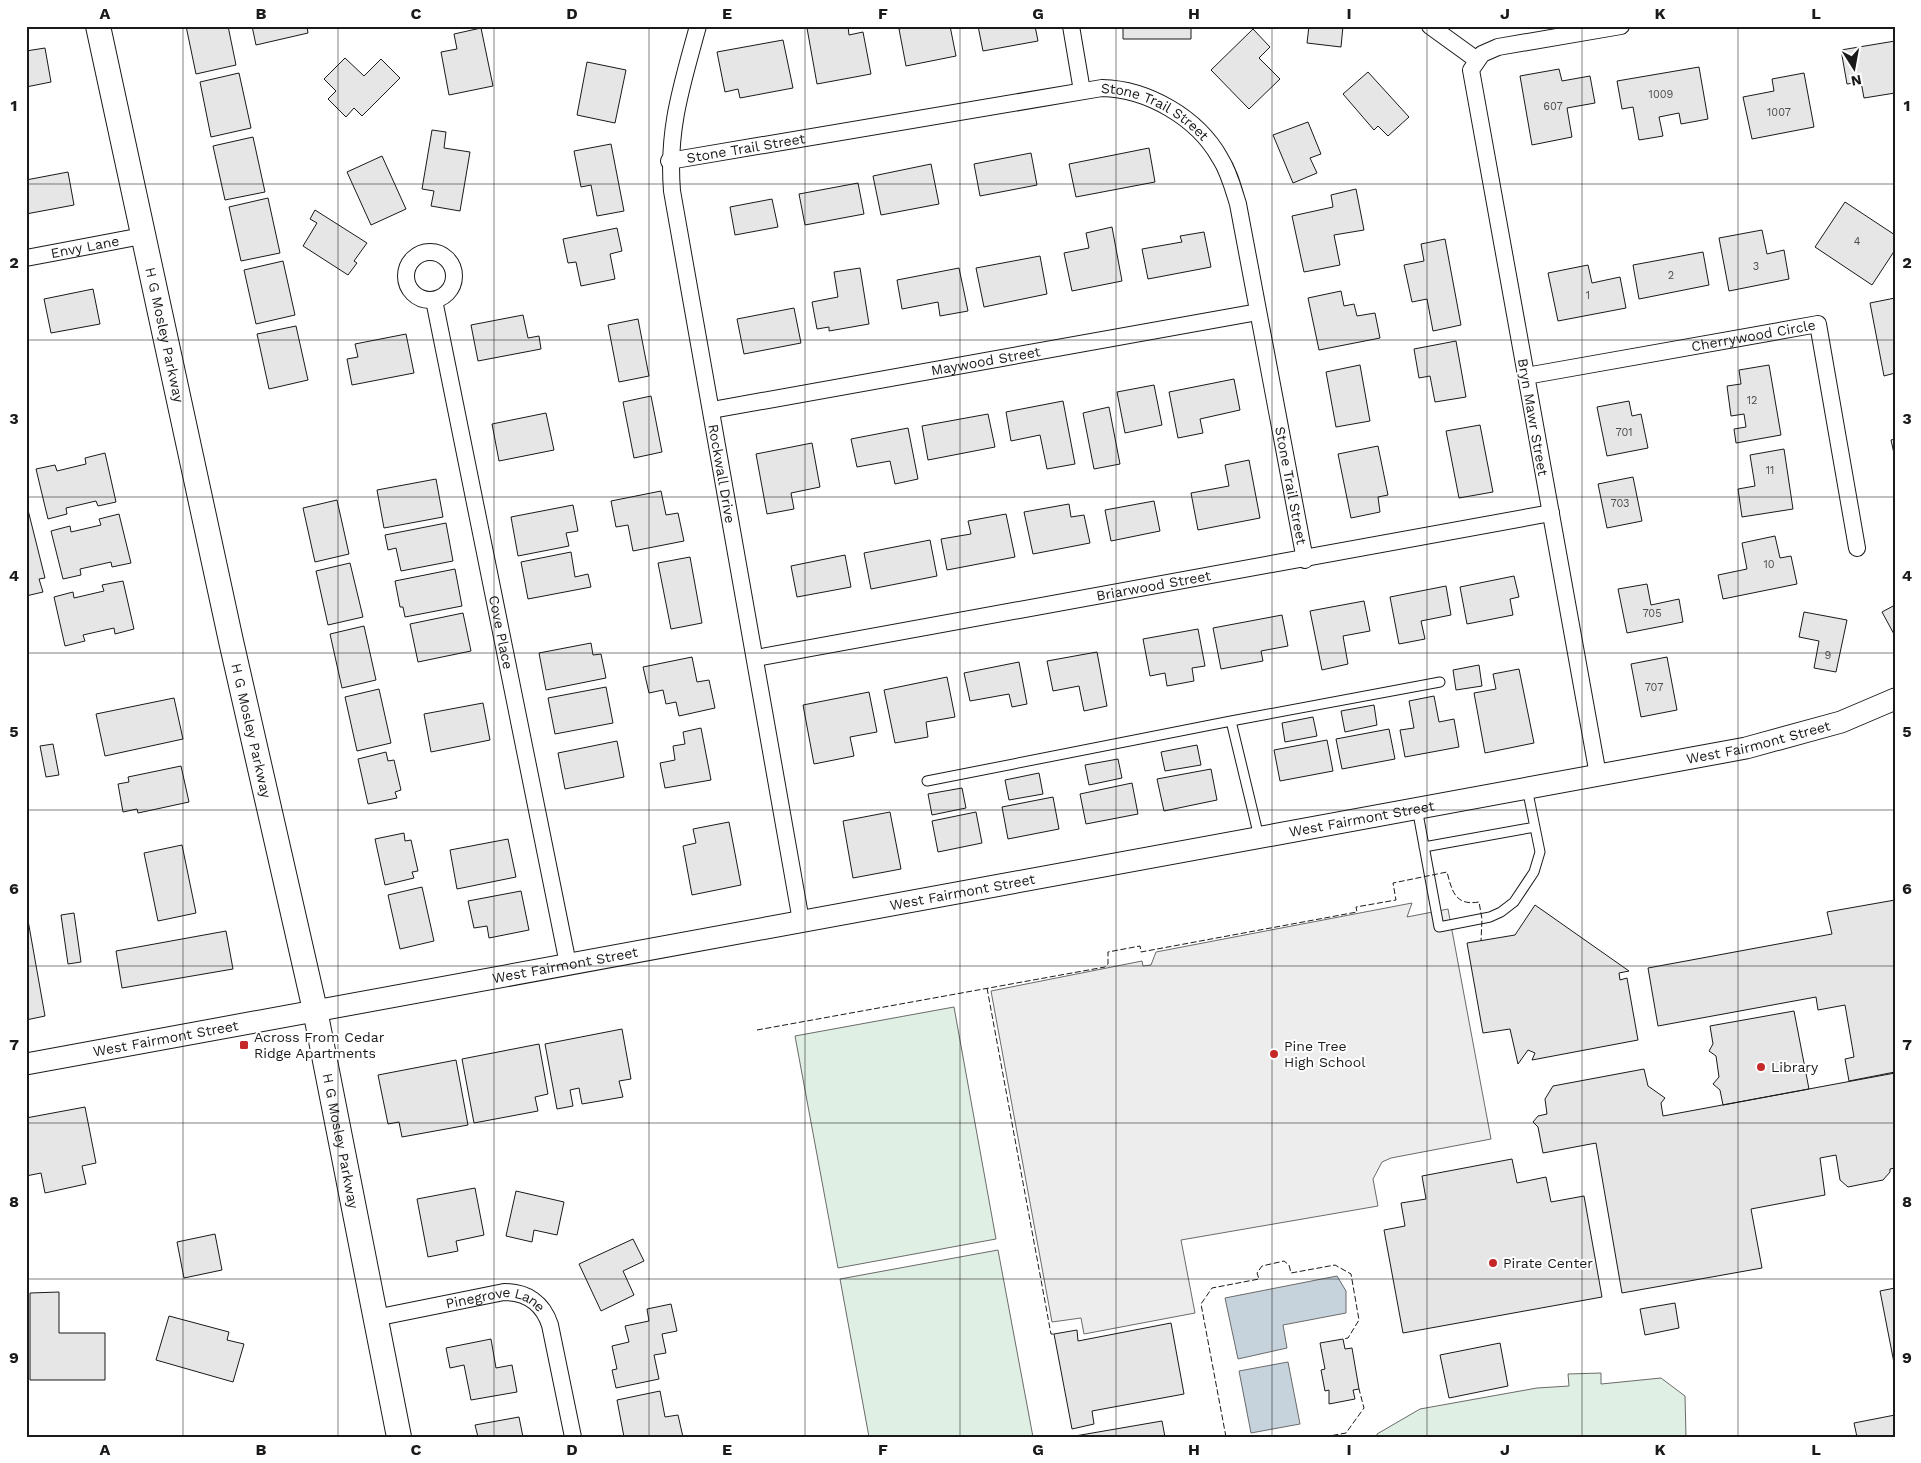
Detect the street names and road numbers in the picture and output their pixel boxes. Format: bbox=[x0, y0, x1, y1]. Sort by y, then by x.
street label: Stone Trail Street bbox=[1100, 80, 1212, 144]
street label: Stone Trail Street bbox=[685, 130, 806, 166]
street label: Envy Lane bbox=[49, 232, 121, 261]
street label: H G Mosley Parkway bbox=[142, 266, 187, 405]
street label: Cherrywood Circle bbox=[1690, 317, 1817, 354]
street label: Maywood Street bbox=[930, 343, 1042, 379]
street label: Bryn Mawr Street bbox=[1515, 357, 1551, 477]
street label: Rockwall Drive bbox=[705, 423, 739, 524]
street label: Stone Trail Street bbox=[1272, 425, 1310, 546]
street label: Briarwood Street bbox=[1095, 567, 1212, 604]
street label: Cove Place bbox=[486, 594, 516, 671]
street label: H G Mosley Parkway bbox=[228, 662, 275, 800]
street label: West Fairmont Street bbox=[1685, 717, 1832, 767]
street label: West Fairmont Street bbox=[1288, 797, 1436, 840]
street label: West Fairmont Street bbox=[888, 871, 1036, 913]
street label: West Fairmont Street bbox=[491, 944, 639, 986]
street label: West Fairmont Street bbox=[92, 1017, 240, 1060]
street label: H G Mosley Parkway bbox=[320, 1072, 362, 1211]
street label: Pinegrove Lane bbox=[444, 1284, 549, 1315]

